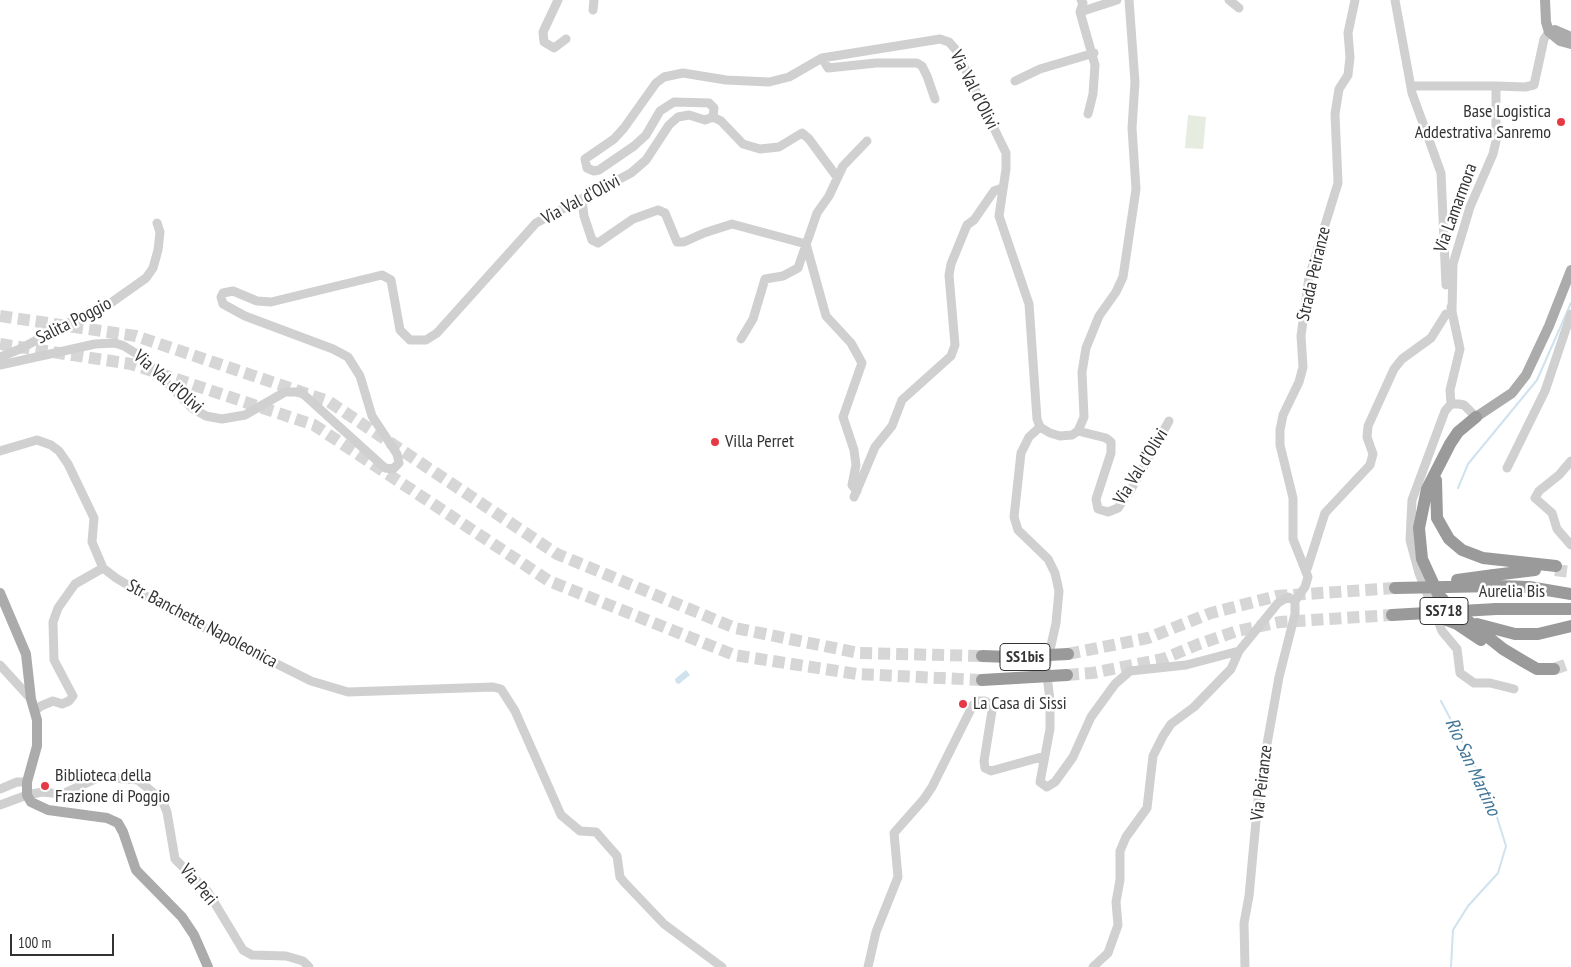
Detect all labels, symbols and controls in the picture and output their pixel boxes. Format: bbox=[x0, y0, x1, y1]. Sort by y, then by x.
street label: Via Val d'Olivi bbox=[945, 47, 1003, 133]
place label: Base Logistica Addestrativa Sanremo bbox=[1415, 101, 1551, 144]
marker: Base Logistica Addestrativa Sanremo bbox=[1555, 116, 1567, 128]
street label: Via Lamarmora bbox=[1430, 161, 1482, 255]
street label: Via Val d'Olivi bbox=[538, 170, 624, 230]
street label: Strada Peiranze bbox=[1293, 225, 1335, 323]
street label: Salita Poggio bbox=[33, 293, 115, 349]
street label: Via Val d'Olivi bbox=[129, 346, 207, 418]
street label: Via Val d'Olivi bbox=[1109, 425, 1173, 509]
place label: Villa Perret bbox=[725, 431, 794, 453]
marker: Villa Perret bbox=[709, 436, 721, 448]
street label: Str. Banchette Napoleonica bbox=[123, 575, 281, 673]
street label: Aurelia Bis bbox=[1479, 581, 1545, 603]
road number: SS718 bbox=[1420, 598, 1468, 624]
road number: SS1bis bbox=[1000, 644, 1050, 670]
place label: La Casa di Sissi bbox=[973, 693, 1067, 715]
marker: La Casa di Sissi bbox=[957, 698, 969, 710]
water label: Rio San Martino bbox=[1440, 715, 1504, 819]
street label: Via Peiranze bbox=[1247, 744, 1277, 822]
place label: Biblioteca della Frazione di Poggio bbox=[55, 765, 170, 808]
marker: Biblioteca della Frazione di Poggio bbox=[39, 780, 51, 792]
street label: Via Peri bbox=[175, 860, 221, 910]
scale bar bbox=[12, 924, 116, 956]
text: 100 m bbox=[18, 933, 51, 952]

